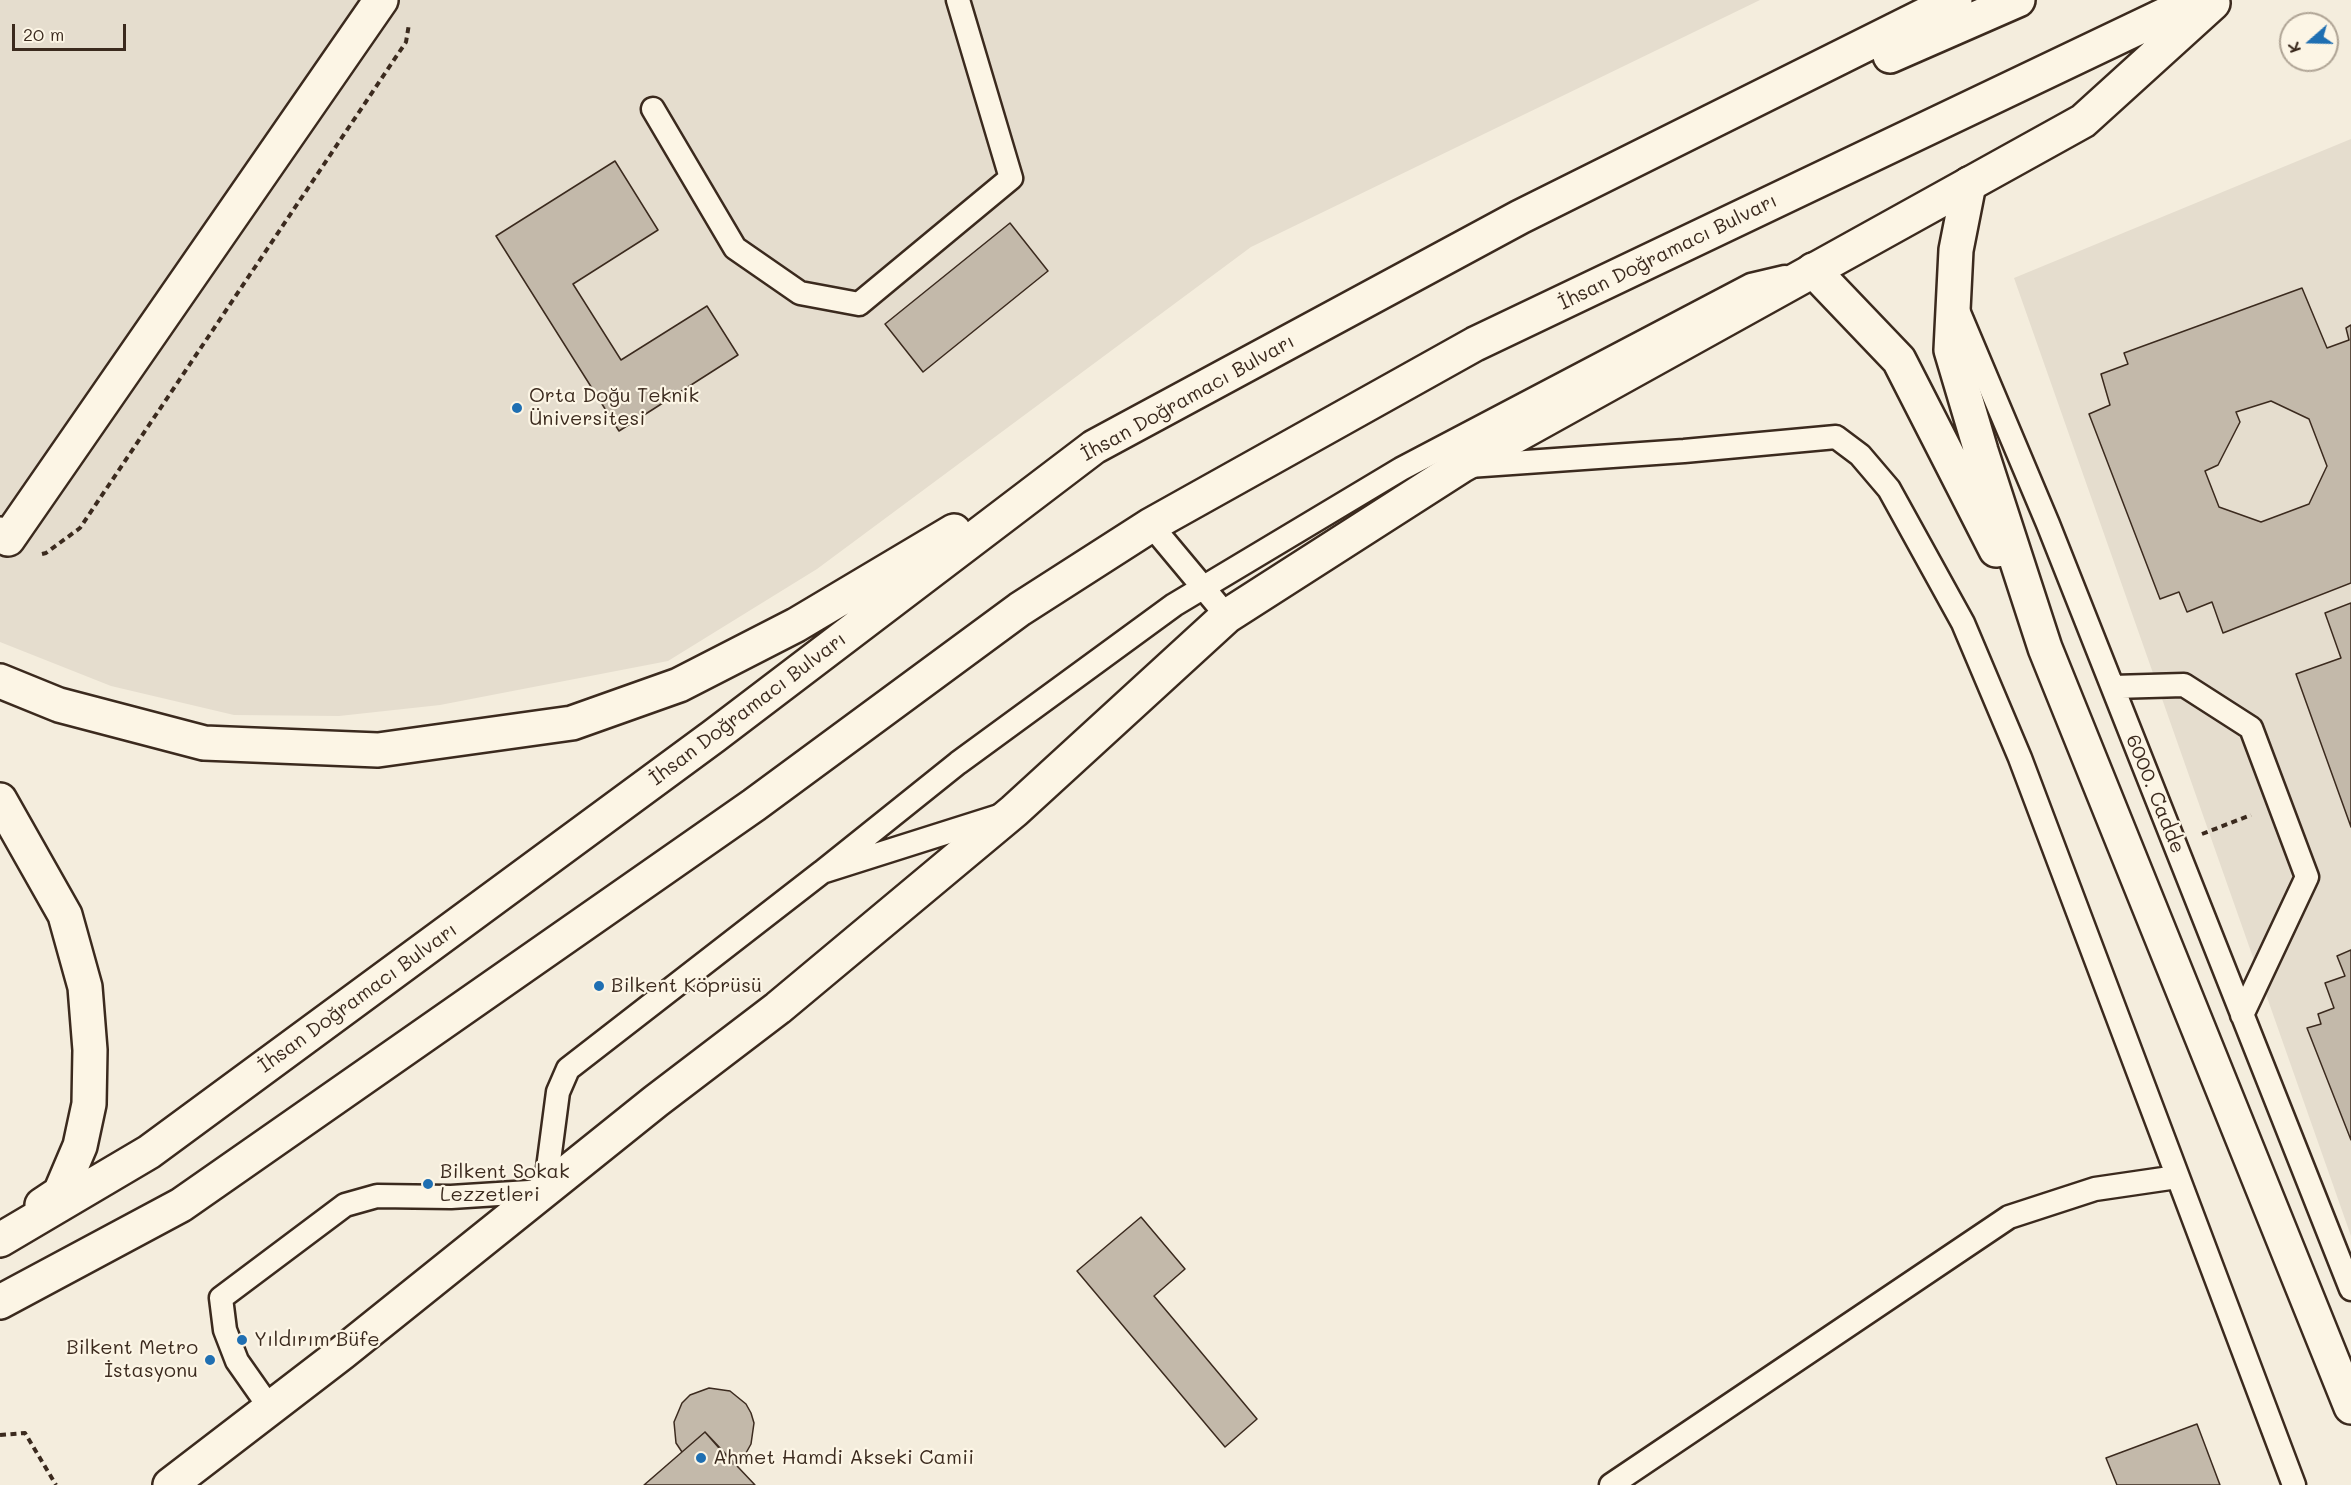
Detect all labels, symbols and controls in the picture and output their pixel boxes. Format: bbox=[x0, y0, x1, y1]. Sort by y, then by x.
scale bar bbox=[15, 12, 129, 50]
north arrow bbox=[2279, 12, 2339, 72]
text: 20 m bbox=[23, 22, 64, 46]
text: K bbox=[2282, 39, 2305, 56]
street label: İhsan Doğramacı Bulvarı bbox=[1555, 189, 1781, 315]
street label: İhsan Doğramacı Bulvarı bbox=[1077, 329, 1299, 467]
place label: Orta Doğu Teknik Üniversitesi bbox=[529, 384, 699, 431]
marker: Orta Doğu Teknik Üniversitesi bbox=[510, 401, 524, 415]
street label: İhsan Doğramacı Bulvarı bbox=[645, 627, 851, 791]
street label: 6000. Cadde bbox=[2120, 731, 2190, 857]
street label: İhsan Doğramacı Bulvarı bbox=[254, 918, 462, 1078]
place label: Bilkent Köprüsü bbox=[611, 974, 762, 998]
marker: Bilkent Köprüsü bbox=[592, 979, 606, 993]
place label: Bilkent Sokak Lezzetleri bbox=[440, 1160, 570, 1207]
marker: Bilkent Sokak Lezzetleri bbox=[421, 1177, 435, 1191]
place label: Yıldırım Büfe bbox=[254, 1328, 380, 1352]
marker: Yıldırım Büfe bbox=[235, 1333, 249, 1347]
place label: Bilkent Metro İstasyonu bbox=[66, 1336, 198, 1383]
marker: Bilkent Metro İstasyonu bbox=[203, 1353, 217, 1367]
place label: Ahmet Hamdi Akseki Camii bbox=[713, 1446, 974, 1470]
marker: Ahmet Hamdi Akseki Camii bbox=[694, 1451, 708, 1465]

